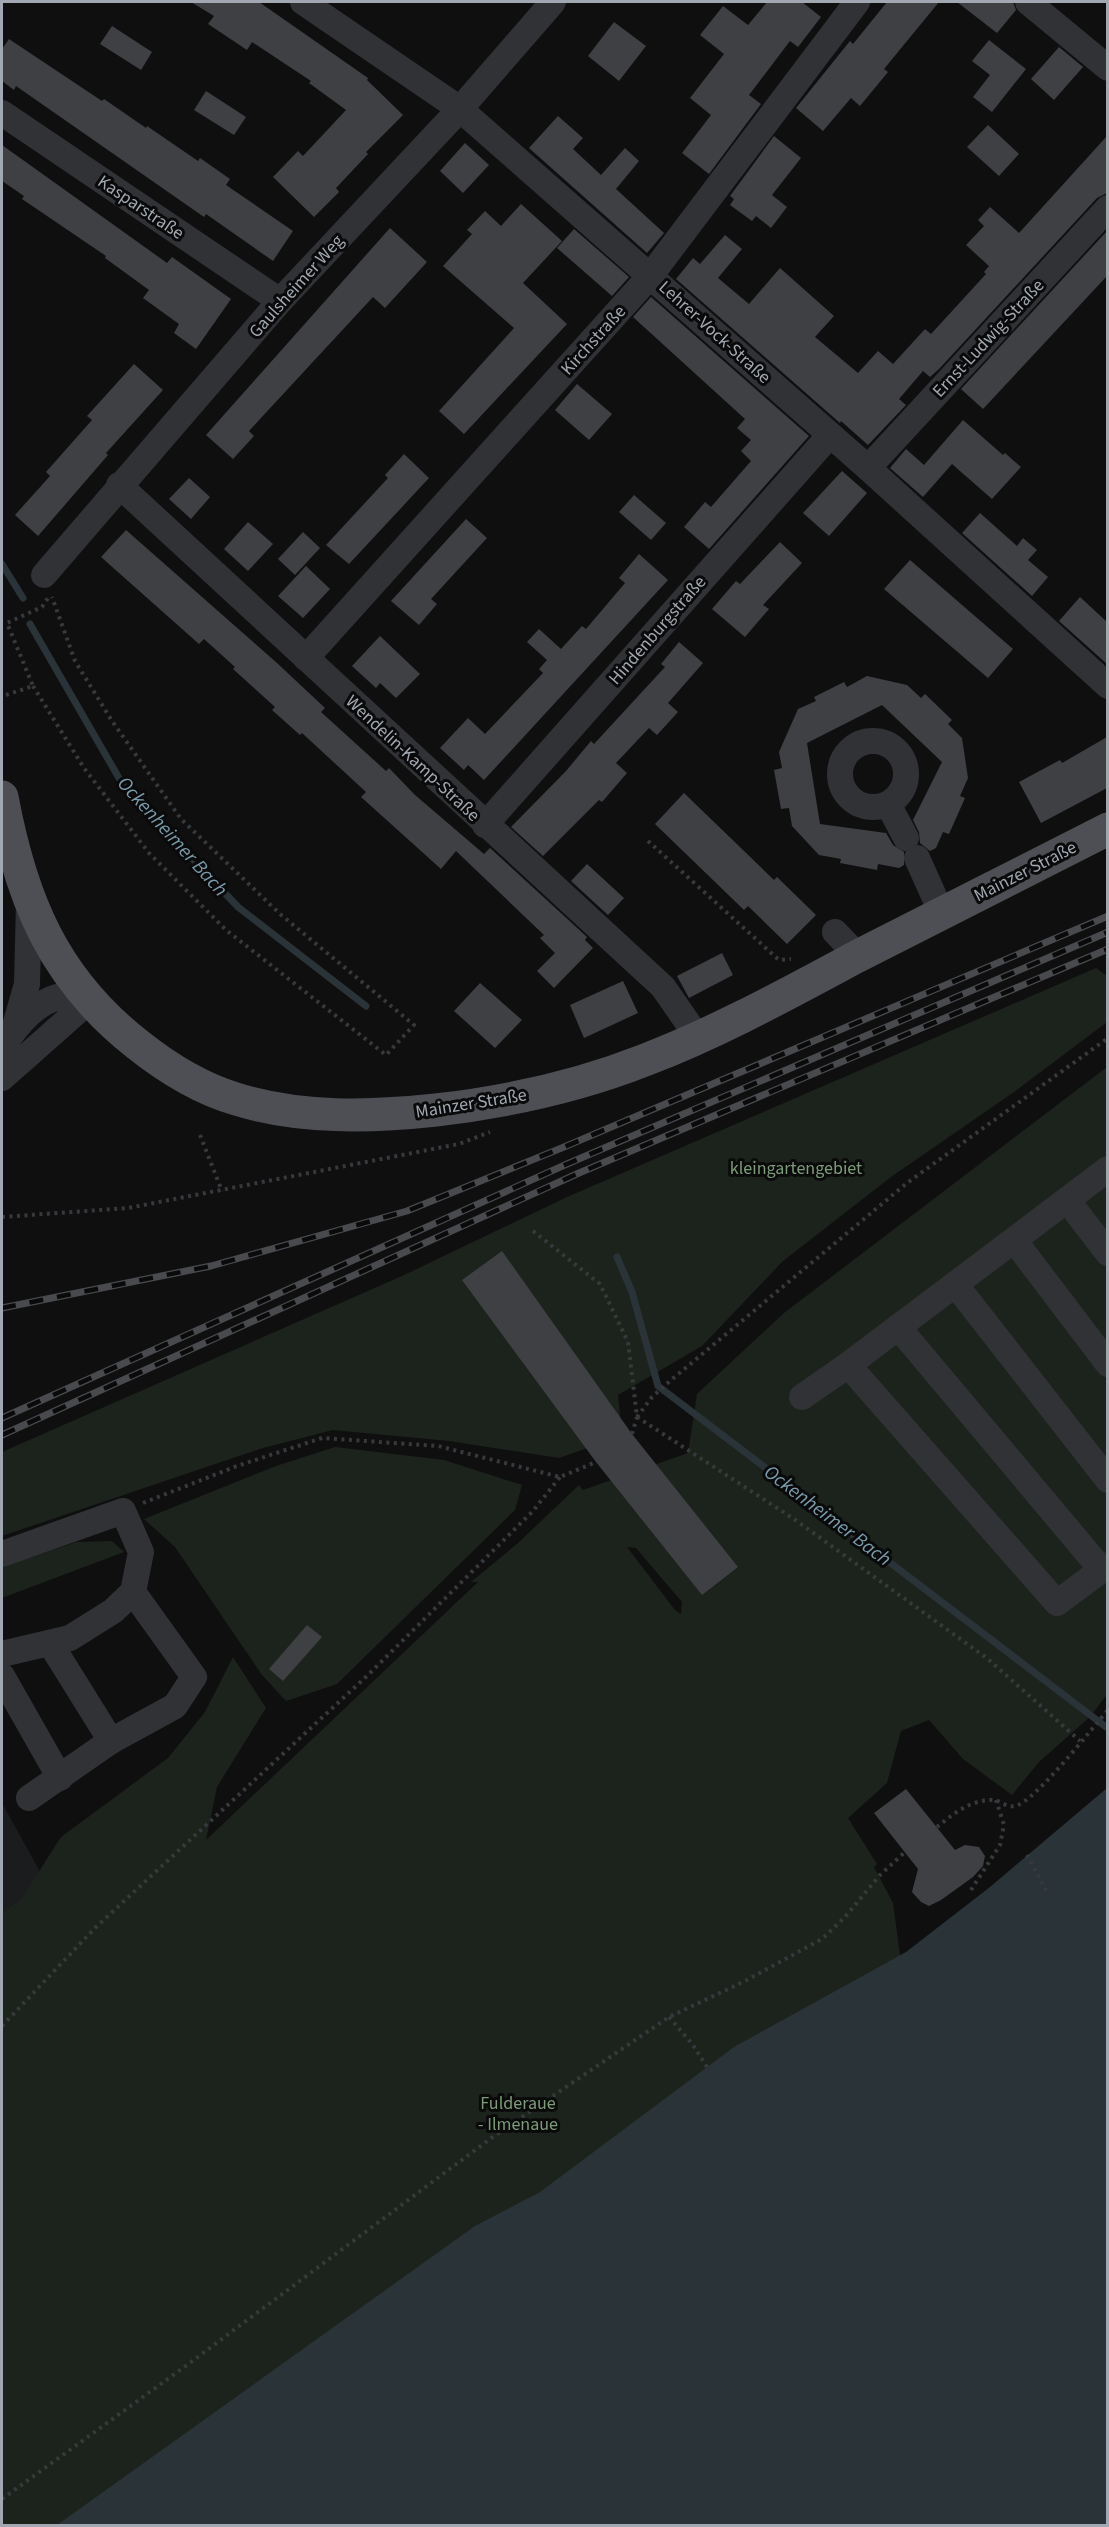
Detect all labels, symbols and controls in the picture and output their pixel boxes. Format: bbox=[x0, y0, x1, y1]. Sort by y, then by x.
street label: Kasparstraße bbox=[92, 169, 189, 246]
street label: Gaulsheimer Weg bbox=[243, 229, 349, 343]
street label: Ernst-Ludwig-Straße bbox=[927, 274, 1050, 403]
street label: Lehrer-Vock-Straße bbox=[653, 275, 776, 390]
street label: Kirchstraße bbox=[555, 300, 632, 381]
street label: Hindenburgstraße bbox=[603, 570, 712, 690]
street label: Wendelin-Kamp-Straße bbox=[340, 689, 485, 827]
water label: Ockenheimer Bach bbox=[111, 770, 234, 903]
street label: Mainzer Straße bbox=[970, 835, 1081, 908]
street label: Mainzer Straße bbox=[414, 1082, 528, 1125]
park label: kleingartengebiet bbox=[730, 1156, 862, 1181]
water label: Ockenheimer Bach bbox=[758, 1459, 897, 1573]
park label: Fulderaue - Ilmenaue bbox=[478, 2091, 558, 2137]

